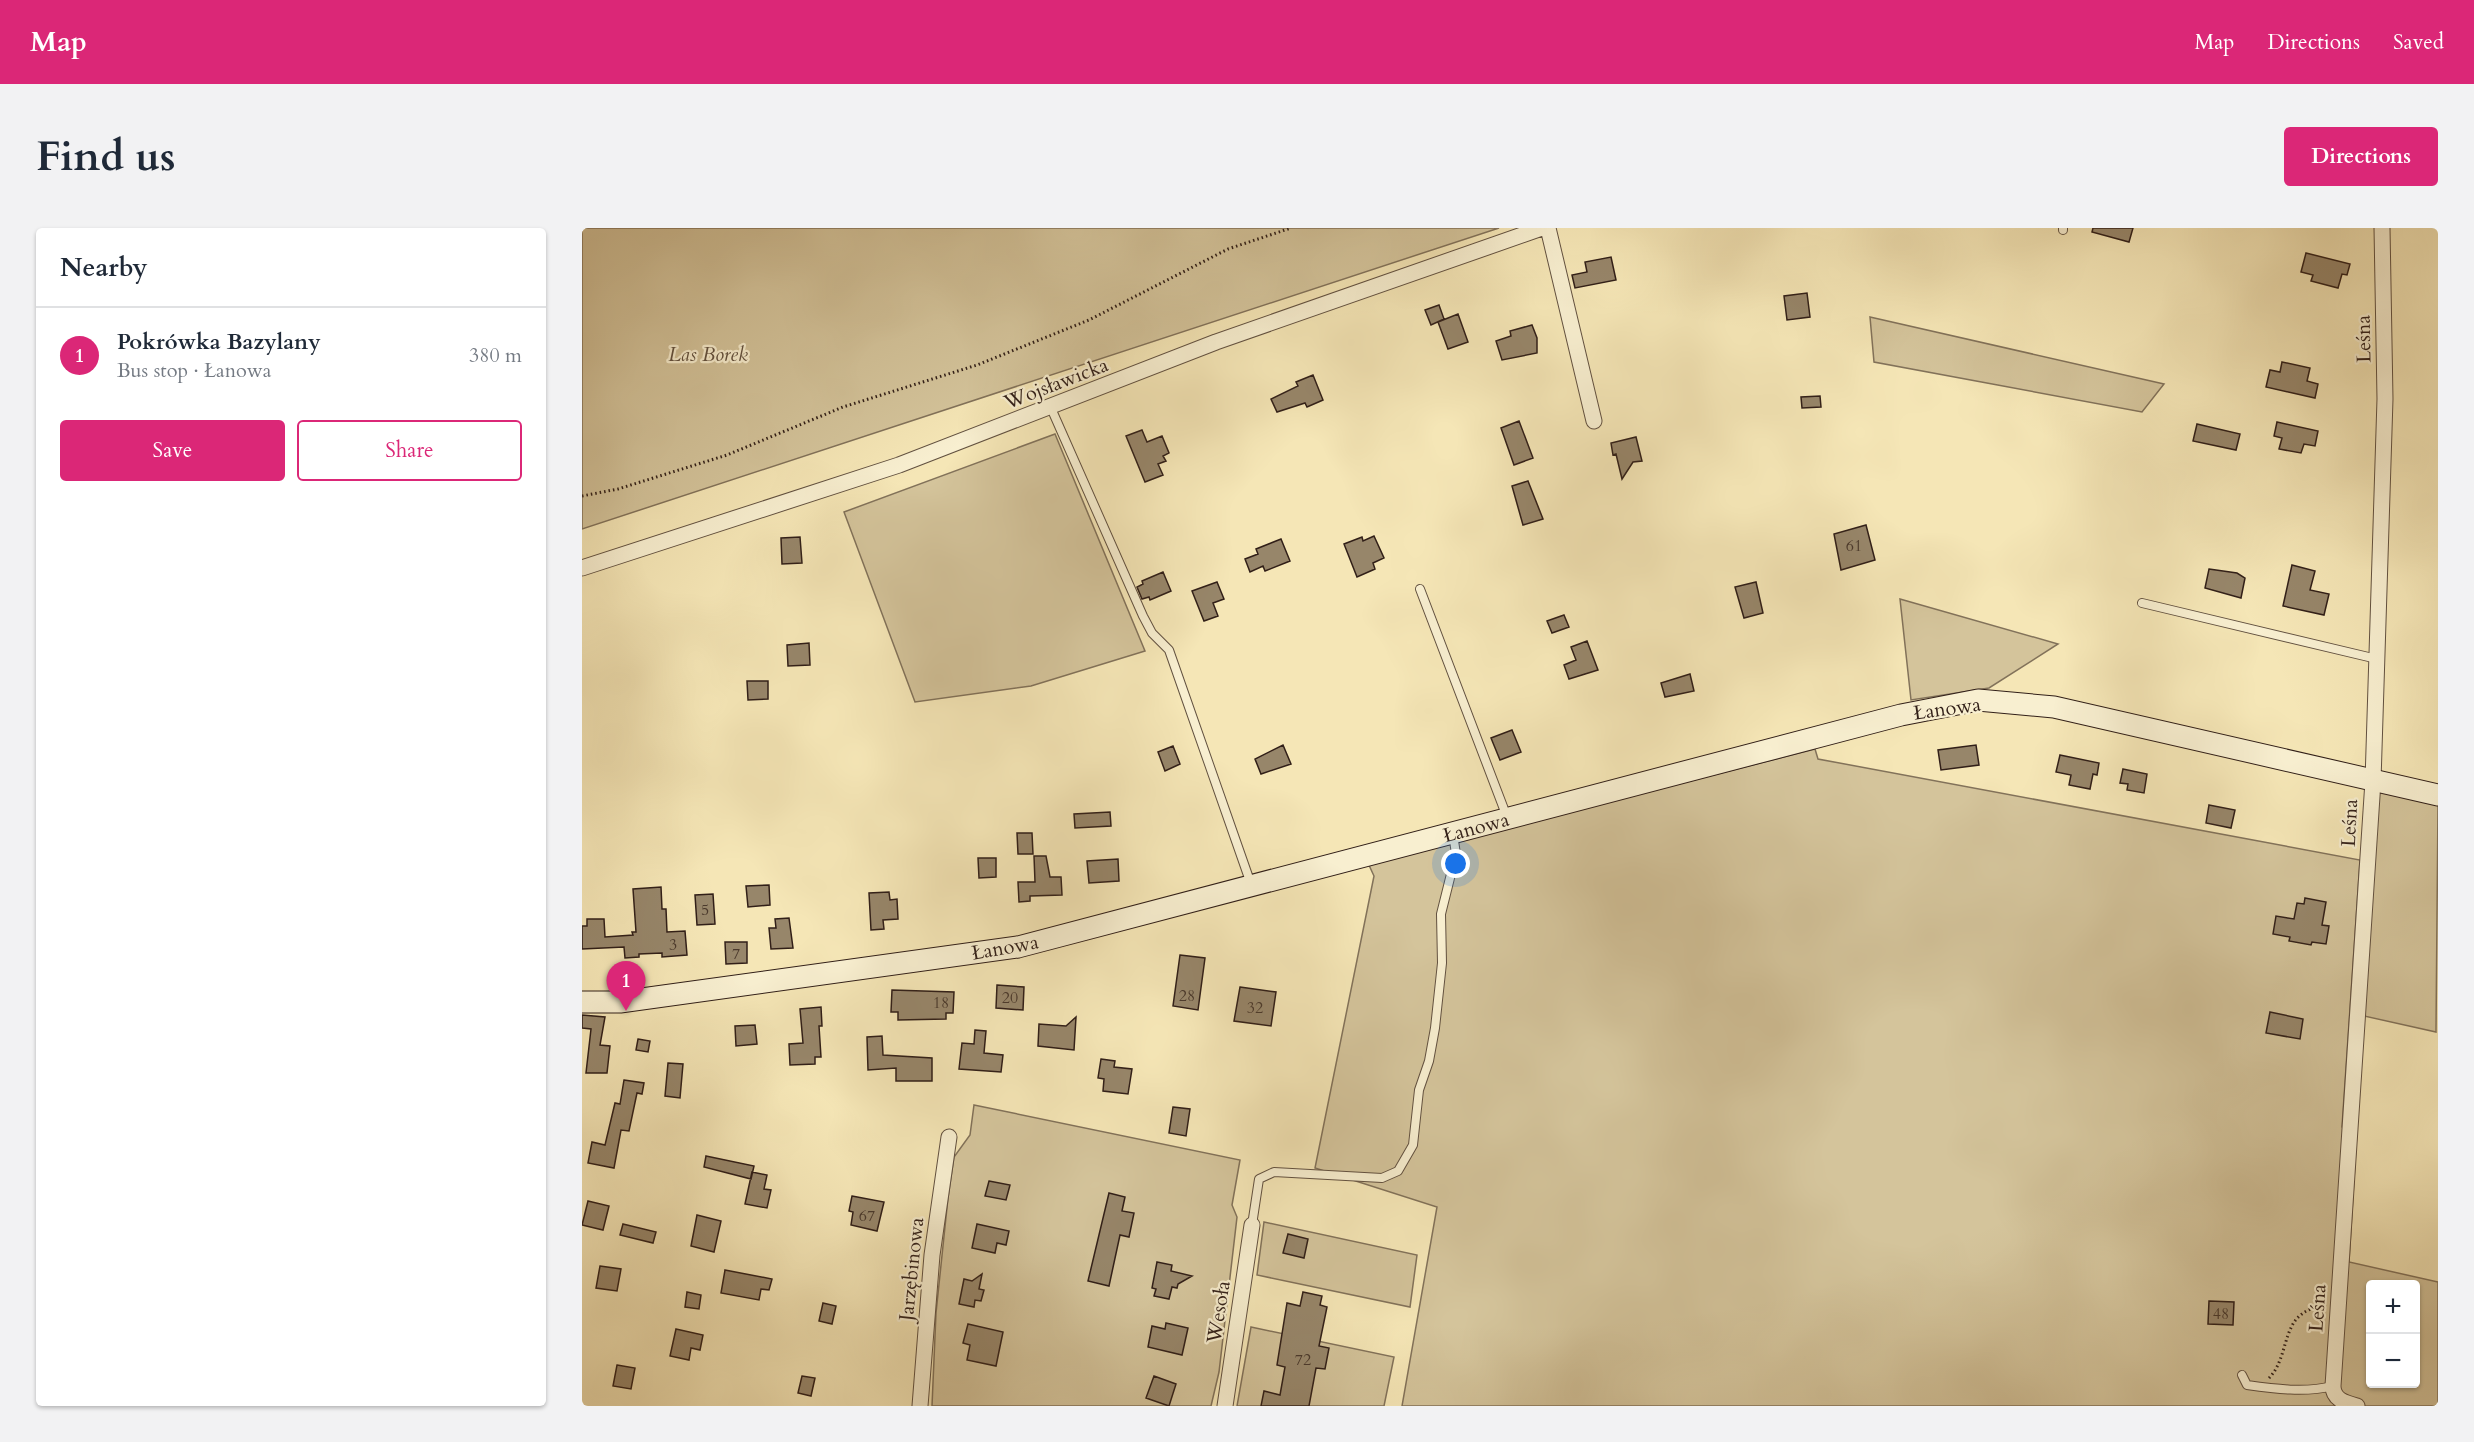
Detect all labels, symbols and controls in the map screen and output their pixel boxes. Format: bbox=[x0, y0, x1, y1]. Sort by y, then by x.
text: Map bbox=[30, 23, 87, 61]
text: Map bbox=[2194, 28, 2234, 57]
text: Directions bbox=[2267, 28, 2360, 57]
text: Saved bbox=[2393, 28, 2444, 57]
button: Directions bbox=[2284, 127, 2438, 186]
text: Find us bbox=[36, 128, 176, 185]
text: Nearby bbox=[60, 250, 148, 285]
street label: Leśna bbox=[2350, 314, 2377, 363]
text: Pokrówka Bazylany bbox=[117, 327, 321, 357]
park label: Las Borek bbox=[668, 341, 748, 368]
text: 1 bbox=[74, 342, 85, 369]
text: 380 m bbox=[469, 342, 522, 369]
street label: Wojsławicka bbox=[999, 351, 1112, 416]
text: Bus stop · Łanowa bbox=[117, 357, 272, 384]
button: Save bbox=[60, 420, 285, 481]
button: Share bbox=[297, 420, 522, 481]
house number: 61 bbox=[1846, 535, 1862, 557]
street label: Łanowa bbox=[1912, 690, 1983, 727]
street label: Leśna bbox=[2335, 798, 2364, 848]
street label: Łanowa bbox=[1440, 806, 1513, 849]
your location bbox=[1441, 849, 1470, 878]
house number: 5 bbox=[701, 899, 709, 921]
street label: Łanowa bbox=[969, 928, 1041, 967]
house number: 3 bbox=[669, 934, 677, 956]
house number: 7 bbox=[732, 943, 740, 965]
pin: 1 bbox=[606, 962, 645, 1011]
house number: 28 bbox=[1179, 985, 1195, 1007]
house number: 20 bbox=[1002, 987, 1018, 1009]
house number: 18 bbox=[933, 992, 949, 1014]
house number: 32 bbox=[1247, 997, 1263, 1019]
house number: 67 bbox=[859, 1205, 875, 1227]
street label: Jarzębinowa bbox=[892, 1216, 930, 1325]
street label: Wesoła bbox=[1200, 1279, 1237, 1346]
map controls bbox=[2366, 1280, 2420, 1388]
button: + bbox=[2366, 1280, 2420, 1334]
street label: Leśna bbox=[2302, 1283, 2333, 1333]
house number: 48 bbox=[2213, 1303, 2229, 1325]
button: − bbox=[2366, 1334, 2420, 1388]
house number: 72 bbox=[1295, 1349, 1311, 1371]

